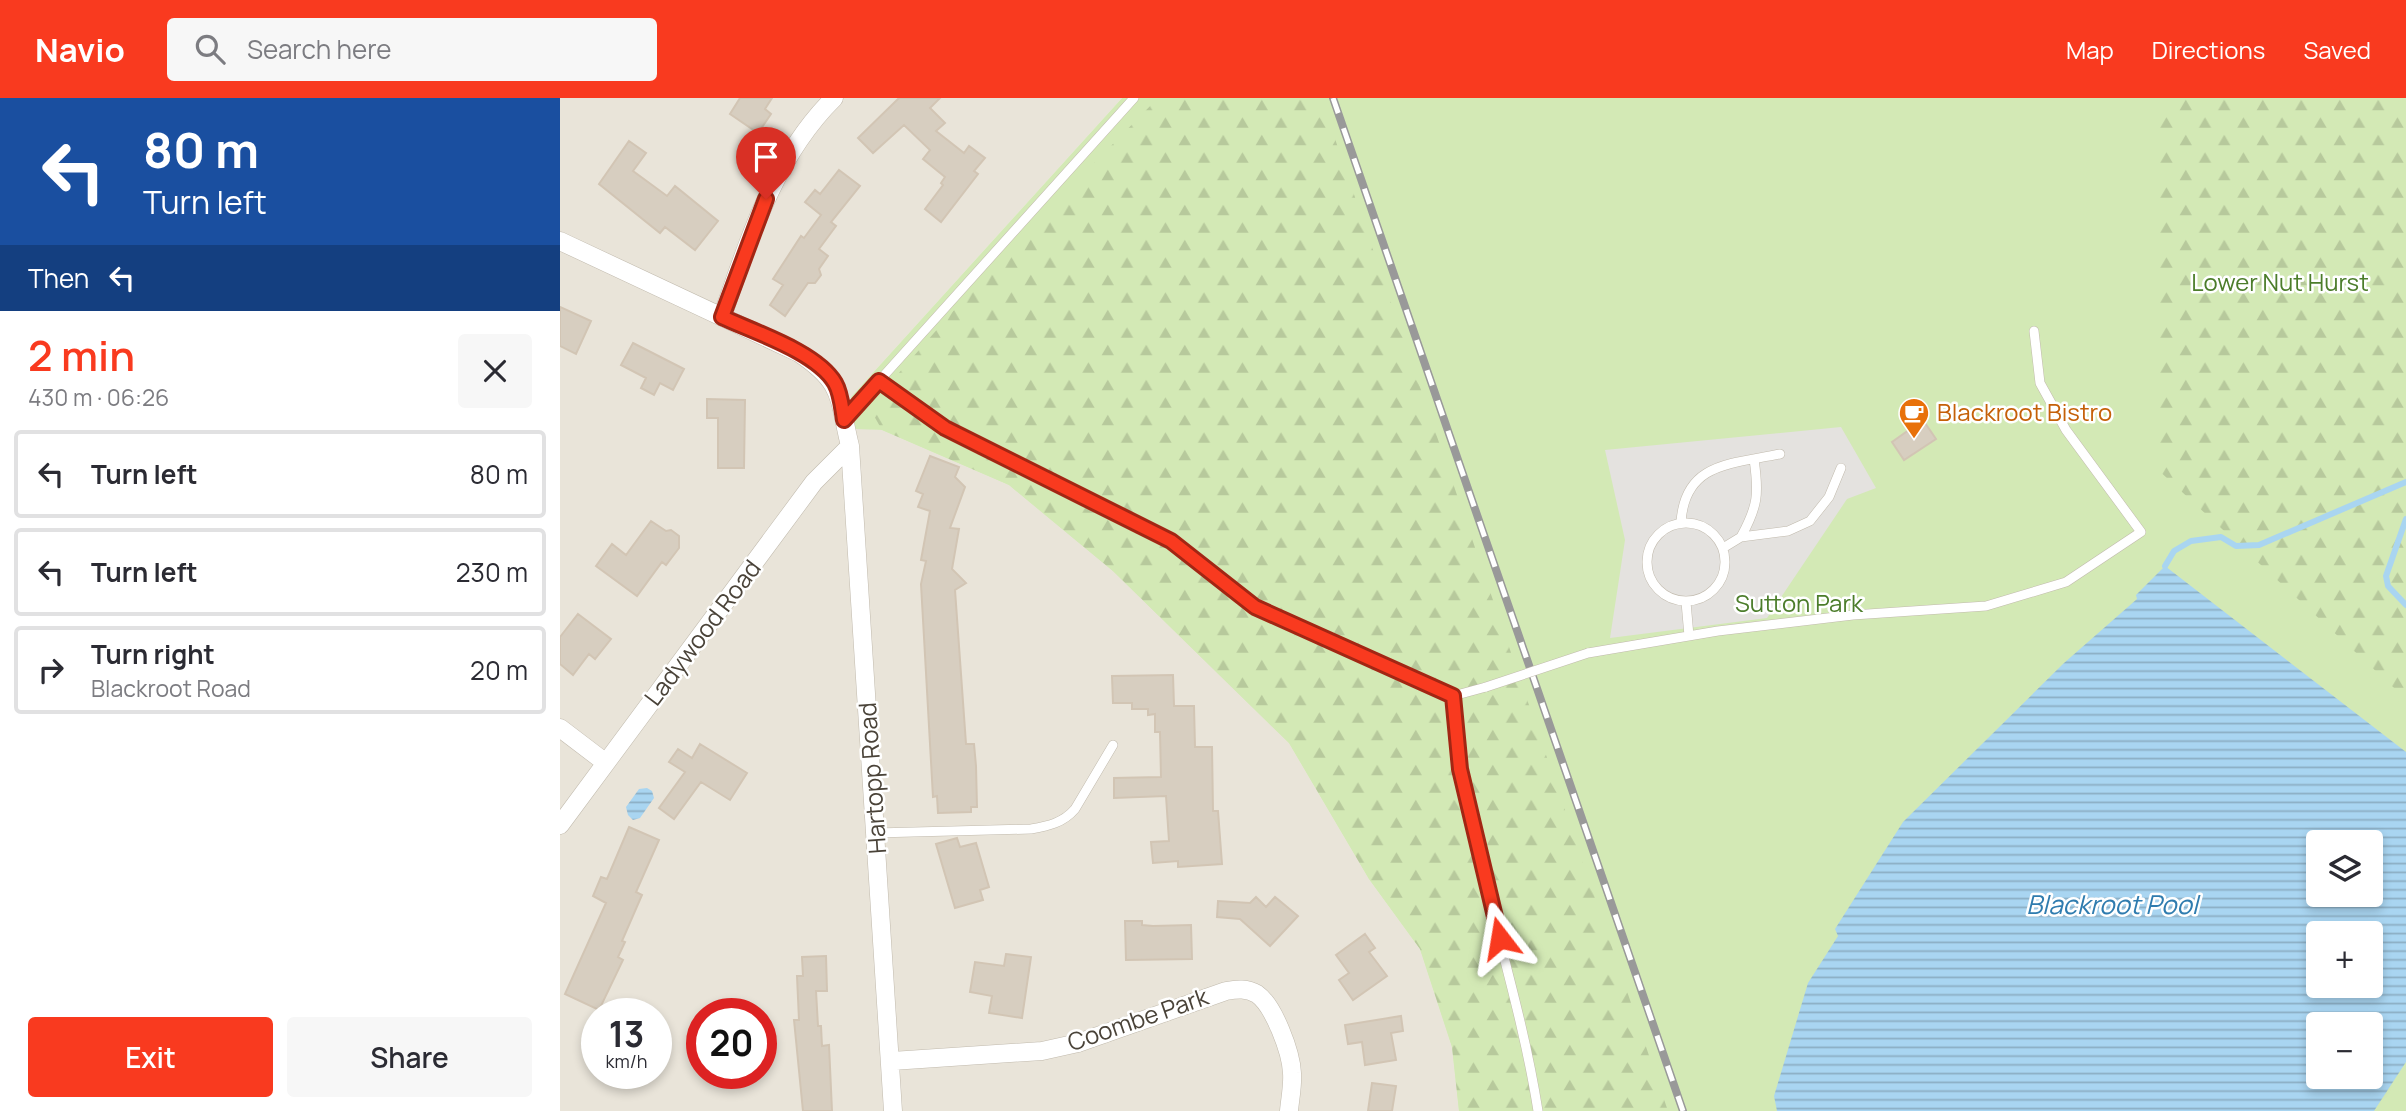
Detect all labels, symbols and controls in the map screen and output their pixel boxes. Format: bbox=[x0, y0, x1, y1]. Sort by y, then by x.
search box bbox=[167, 18, 657, 81]
text: Navio bbox=[35, 27, 125, 72]
icon: search bbox=[191, 30, 229, 68]
text: Search here bbox=[247, 31, 391, 67]
text: Map bbox=[2066, 33, 2114, 66]
text: Directions bbox=[2152, 33, 2265, 66]
text: Saved bbox=[2303, 33, 2371, 66]
text: 80 m bbox=[143, 116, 259, 183]
icon: left bbox=[28, 126, 119, 217]
pin bbox=[736, 127, 796, 199]
icon: arrive bbox=[747, 138, 785, 176]
text: Turn left bbox=[143, 180, 267, 224]
icon: left bbox=[103, 259, 141, 297]
text: Then bbox=[28, 260, 89, 296]
park label: Lower Nut Hurst bbox=[2191, 265, 2369, 298]
text: 2 min bbox=[28, 326, 135, 384]
button: close bbox=[458, 334, 532, 408]
text: 430 m · 06:26 bbox=[28, 381, 169, 413]
place label: Blackroot Bistro bbox=[1937, 395, 2112, 428]
cafe icon: Blackroot Bistro bbox=[1897, 396, 1931, 440]
icon: left bbox=[32, 455, 70, 493]
text: Turn left bbox=[91, 456, 198, 492]
text: 80 m bbox=[470, 456, 528, 492]
street label: Ladywood Road bbox=[636, 552, 768, 712]
icon: left bbox=[32, 553, 70, 591]
text: Turn left bbox=[91, 554, 198, 590]
text: 230 m bbox=[456, 554, 528, 590]
park label: Sutton Park bbox=[1735, 586, 1864, 619]
text: Turn right bbox=[91, 636, 215, 672]
icon: right bbox=[32, 651, 70, 689]
text: 20 m bbox=[470, 652, 528, 688]
text: Blackroot Road bbox=[91, 672, 251, 704]
street label: Hartopp Road bbox=[850, 701, 893, 855]
map controls bbox=[2306, 830, 2383, 1089]
button: layers bbox=[2306, 830, 2383, 907]
water label: Blackroot Pool bbox=[2026, 886, 2201, 922]
position arrow bbox=[1463, 901, 1537, 975]
button: + bbox=[2306, 921, 2383, 998]
street label: Coombe Park bbox=[1063, 979, 1213, 1058]
speed limit sign: 20 bbox=[686, 998, 777, 1089]
text: 13 bbox=[609, 1010, 644, 1058]
button: − bbox=[2306, 1012, 2383, 1089]
button: Exit bbox=[28, 1017, 273, 1097]
button: Share bbox=[287, 1017, 532, 1097]
text: km/h bbox=[606, 1049, 647, 1073]

